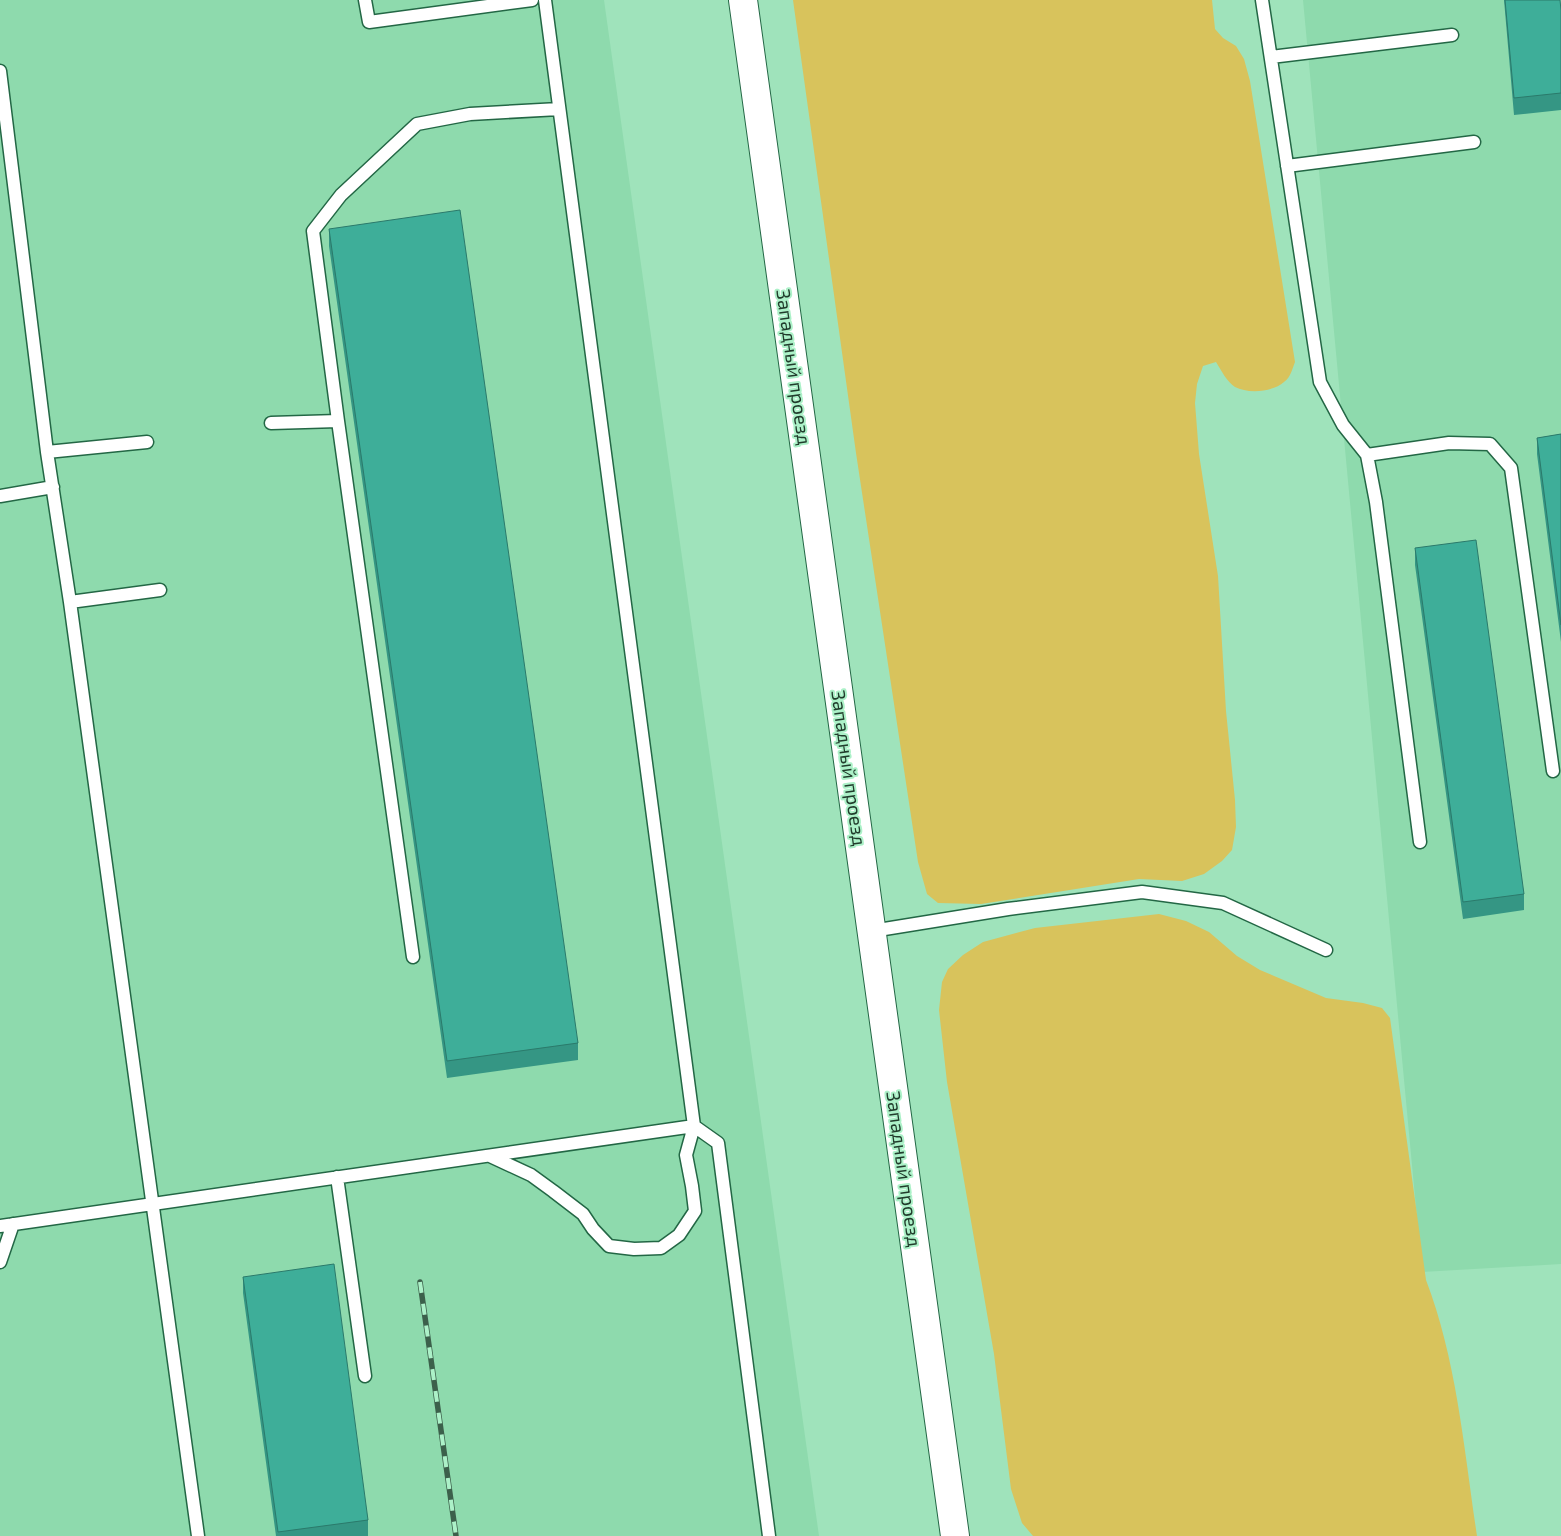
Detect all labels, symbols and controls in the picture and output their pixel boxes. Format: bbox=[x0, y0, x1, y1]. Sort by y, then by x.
street label: Западный проезд bbox=[772, 287, 817, 446]
street label: Западный проезд bbox=[827, 688, 872, 847]
street label: Западный проезд bbox=[882, 1089, 927, 1248]

